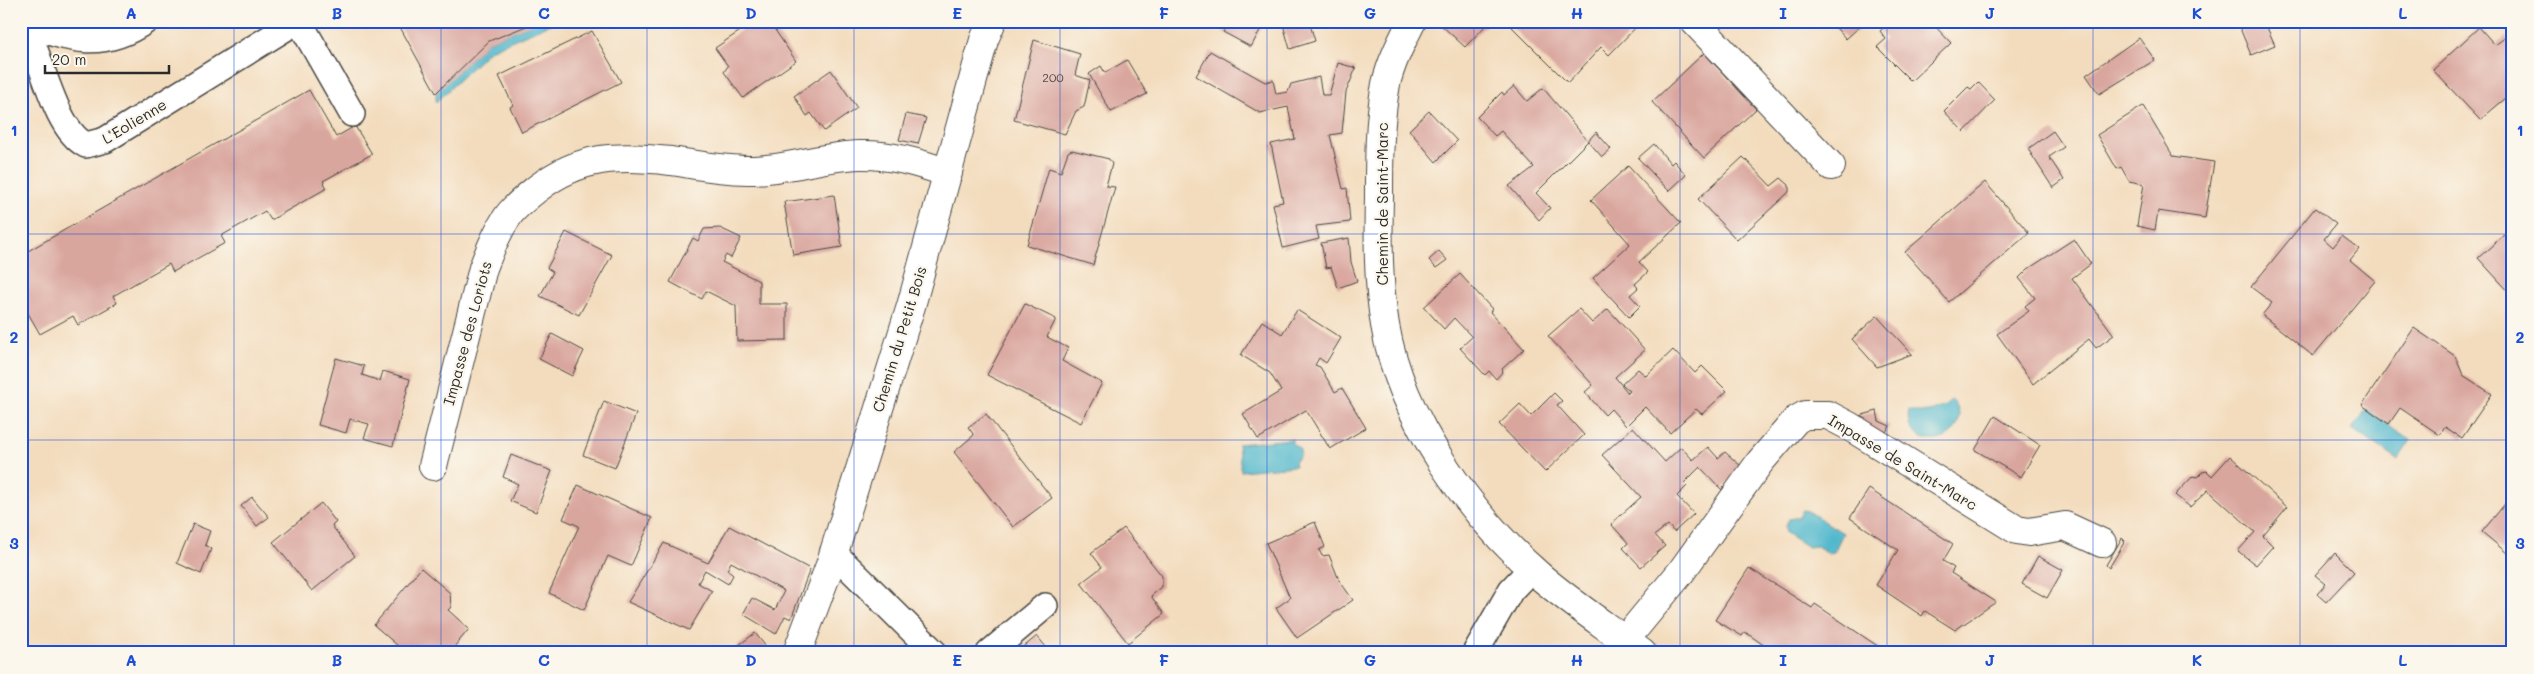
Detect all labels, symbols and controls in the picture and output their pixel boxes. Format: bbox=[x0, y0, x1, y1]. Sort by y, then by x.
text: A bbox=[125, 2, 137, 23]
text: B bbox=[332, 2, 342, 23]
text: C bbox=[538, 2, 550, 23]
text: D bbox=[745, 2, 757, 23]
text: E bbox=[952, 2, 962, 23]
text: F bbox=[1159, 2, 1169, 23]
text: G bbox=[1364, 2, 1376, 23]
text: H bbox=[1571, 2, 1583, 23]
text: I bbox=[1779, 2, 1787, 23]
text: J bbox=[1985, 2, 1995, 23]
text: K bbox=[2192, 2, 2202, 23]
text: L bbox=[2398, 2, 2408, 23]
scale bar bbox=[45, 42, 169, 74]
text: 20 m bbox=[52, 49, 86, 69]
house number: 200 bbox=[1042, 69, 1064, 85]
street label: L’Eolienne bbox=[98, 94, 170, 148]
text: 1 bbox=[10, 119, 18, 140]
text: 1 bbox=[2516, 119, 2524, 140]
street label: Chemin de Saint-Marc bbox=[1372, 122, 1392, 285]
street label: Impasse des Loriots bbox=[438, 259, 496, 407]
street label: Chemin du Petit Bois bbox=[867, 264, 931, 414]
text: 2 bbox=[10, 326, 19, 347]
text: 2 bbox=[2516, 326, 2525, 347]
street label: Impasse de Saint-Marc bbox=[1825, 409, 1981, 515]
text: 3 bbox=[9, 532, 19, 553]
text: 3 bbox=[2515, 532, 2525, 553]
text: A bbox=[125, 649, 137, 670]
text: B bbox=[332, 649, 342, 670]
text: C bbox=[538, 649, 550, 670]
text: D bbox=[745, 649, 757, 670]
text: E bbox=[952, 649, 962, 670]
text: F bbox=[1159, 649, 1169, 670]
text: G bbox=[1364, 649, 1376, 670]
text: H bbox=[1571, 649, 1583, 670]
text: I bbox=[1779, 649, 1787, 670]
text: J bbox=[1985, 649, 1995, 670]
text: K bbox=[2192, 649, 2202, 670]
text: L bbox=[2398, 649, 2408, 670]

